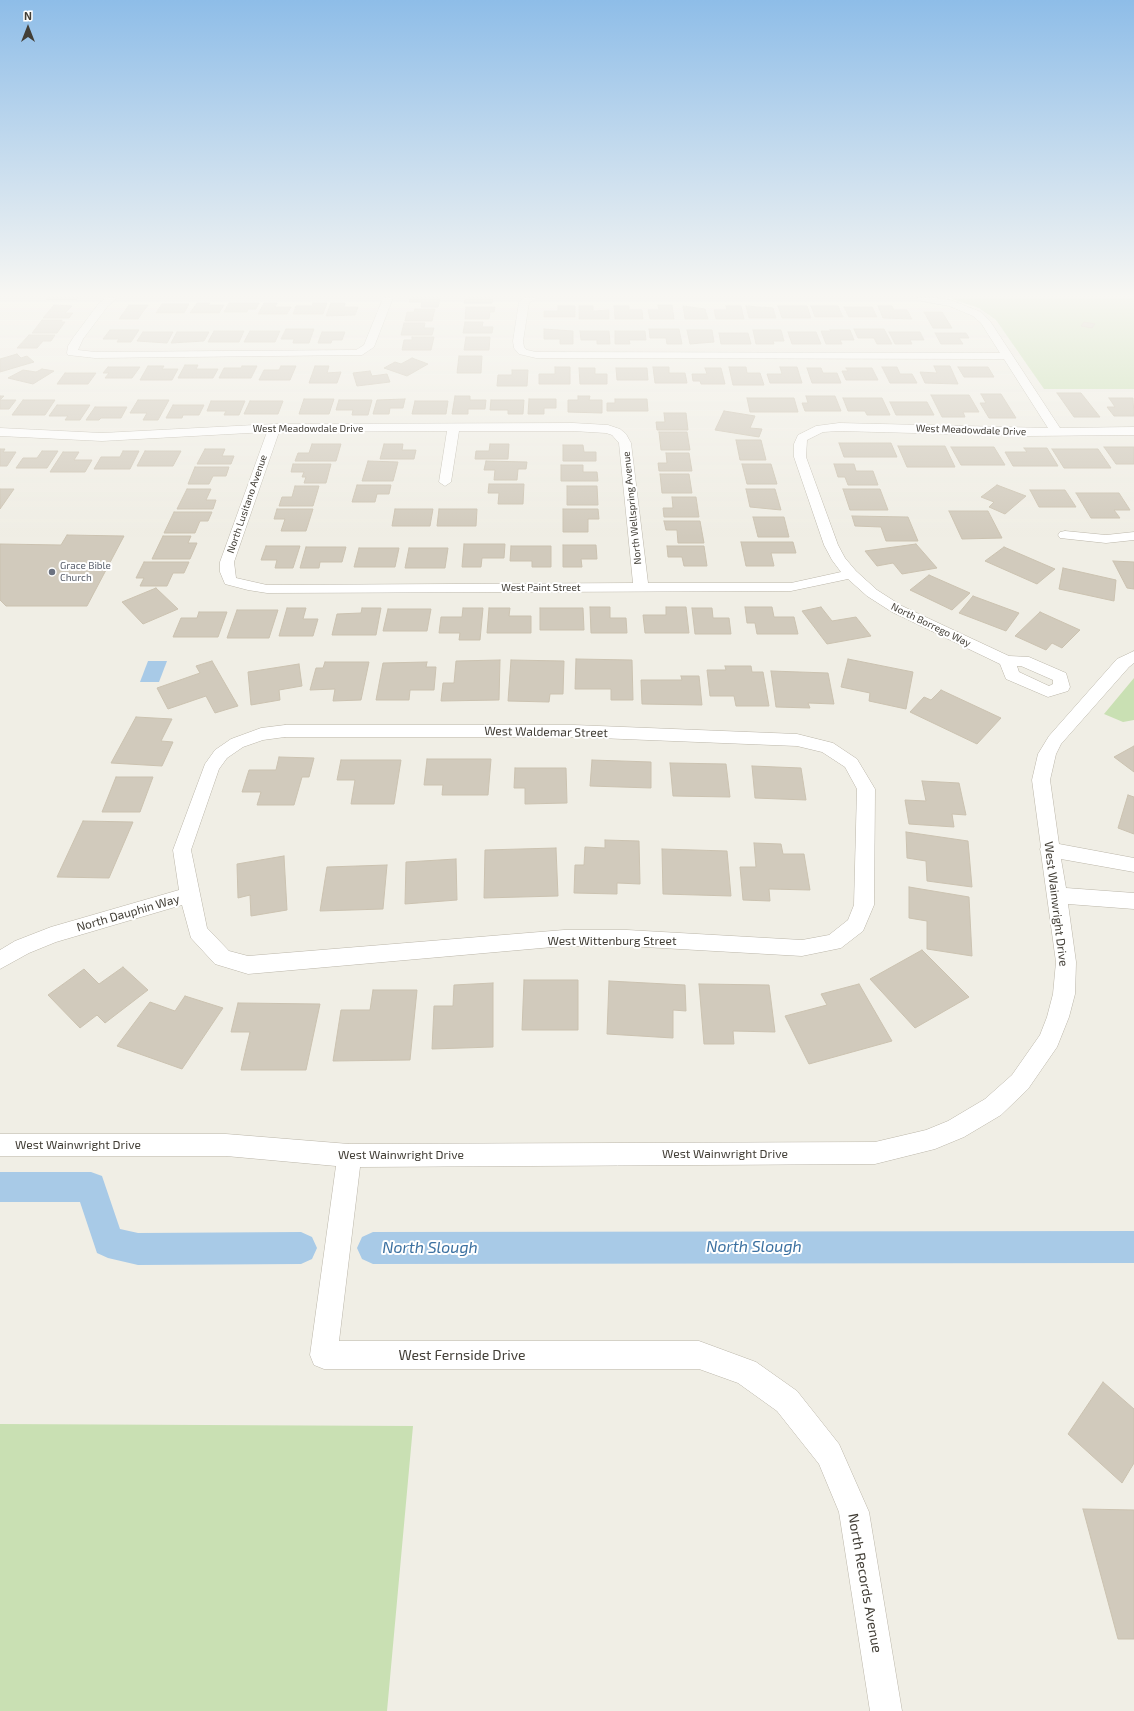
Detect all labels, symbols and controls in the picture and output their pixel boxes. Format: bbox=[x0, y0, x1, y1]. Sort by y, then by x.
north arrow bbox=[8, 8, 48, 48]
text: N bbox=[24, 9, 32, 22]
street label: West Meadowdale Drive bbox=[916, 422, 1026, 438]
street label: West Meadowdale Drive bbox=[253, 423, 363, 435]
street label: North Wellspring Avenue bbox=[620, 451, 644, 565]
street label: North Lusitano Avenue bbox=[224, 453, 270, 555]
place label: Grace Bible Church bbox=[60, 560, 111, 584]
marker: Grace Bible Church bbox=[47, 567, 57, 577]
street label: West Paint Street bbox=[501, 582, 581, 594]
street label: North Borrego Way bbox=[889, 600, 973, 650]
street label: West Waldemar Street bbox=[484, 724, 608, 740]
street label: West Wainwright Drive bbox=[1041, 841, 1071, 967]
street label: North Dauphin Way bbox=[75, 891, 181, 935]
street label: West Wittenburg Street bbox=[547, 934, 677, 948]
street label: West Wainwright Drive bbox=[15, 1138, 141, 1152]
street label: West Wainwright Drive bbox=[662, 1147, 788, 1161]
street label: West Wainwright Drive bbox=[338, 1148, 464, 1162]
water label: North Slough bbox=[706, 1237, 802, 1257]
water label: North Slough bbox=[382, 1238, 478, 1258]
street label: West Fernside Drive bbox=[398, 1347, 526, 1363]
street label: North Records Avenue bbox=[844, 1512, 886, 1654]

